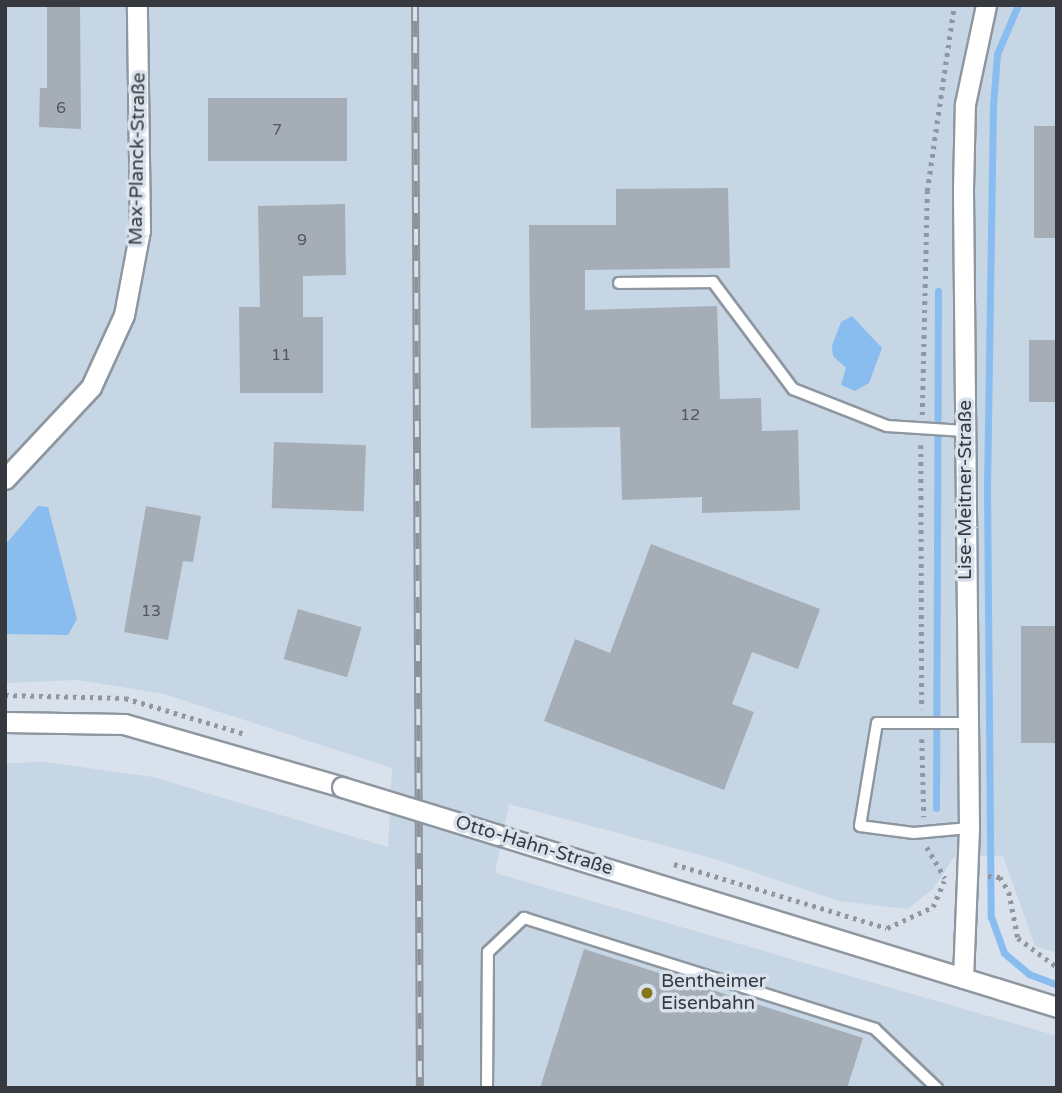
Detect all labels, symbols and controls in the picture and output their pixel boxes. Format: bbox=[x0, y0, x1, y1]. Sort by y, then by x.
street label: Max-Planck-Straße bbox=[125, 72, 151, 246]
house number: 6 bbox=[56, 98, 66, 118]
house number: 7 bbox=[272, 120, 282, 140]
house number: 9 bbox=[297, 230, 307, 250]
house number: 11 bbox=[271, 345, 291, 365]
street label: Lise-Meitner-Straße bbox=[955, 400, 977, 580]
house number: 12 bbox=[680, 405, 700, 425]
house number: 13 bbox=[141, 601, 161, 621]
street label: Otto-Hahn-Straße bbox=[453, 811, 615, 881]
place label: Bentheimer Eisenbahn bbox=[661, 971, 766, 1015]
marker: Bentheimer Eisenbahn bbox=[639, 985, 655, 1001]

